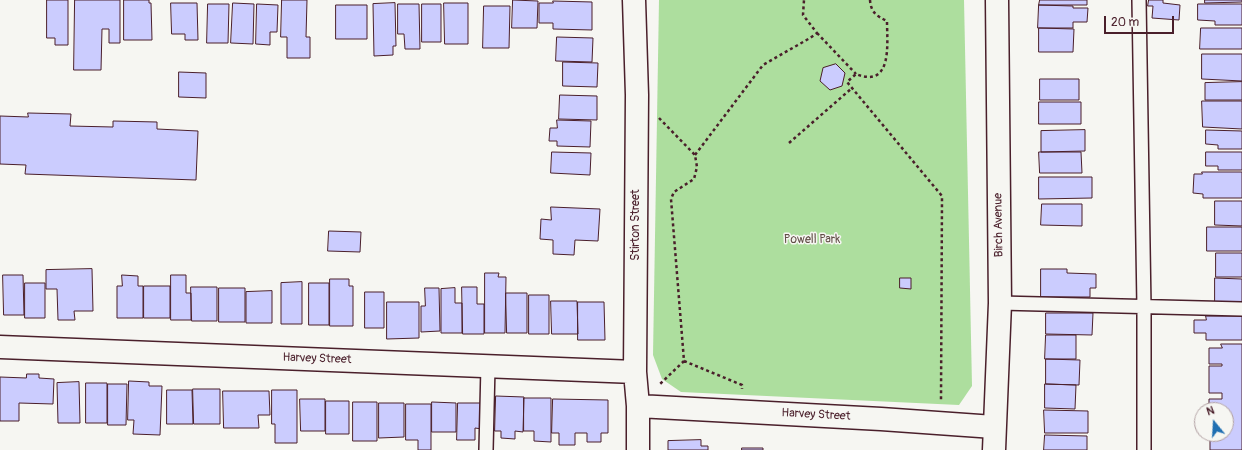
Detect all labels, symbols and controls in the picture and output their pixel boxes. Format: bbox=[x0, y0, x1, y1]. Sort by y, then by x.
scale bar bbox=[1106, 8, 1176, 34]
text: 20 m bbox=[1111, 15, 1139, 30]
street label: Stirton Street bbox=[629, 189, 643, 261]
street label: Birch Avenue bbox=[991, 193, 1007, 257]
park label: Powell Park bbox=[784, 233, 840, 247]
street label: Harvey Street bbox=[282, 351, 352, 367]
north arrow bbox=[1194, 402, 1234, 442]
text: N bbox=[1205, 404, 1216, 418]
street label: Harvey Street bbox=[781, 406, 851, 424]

